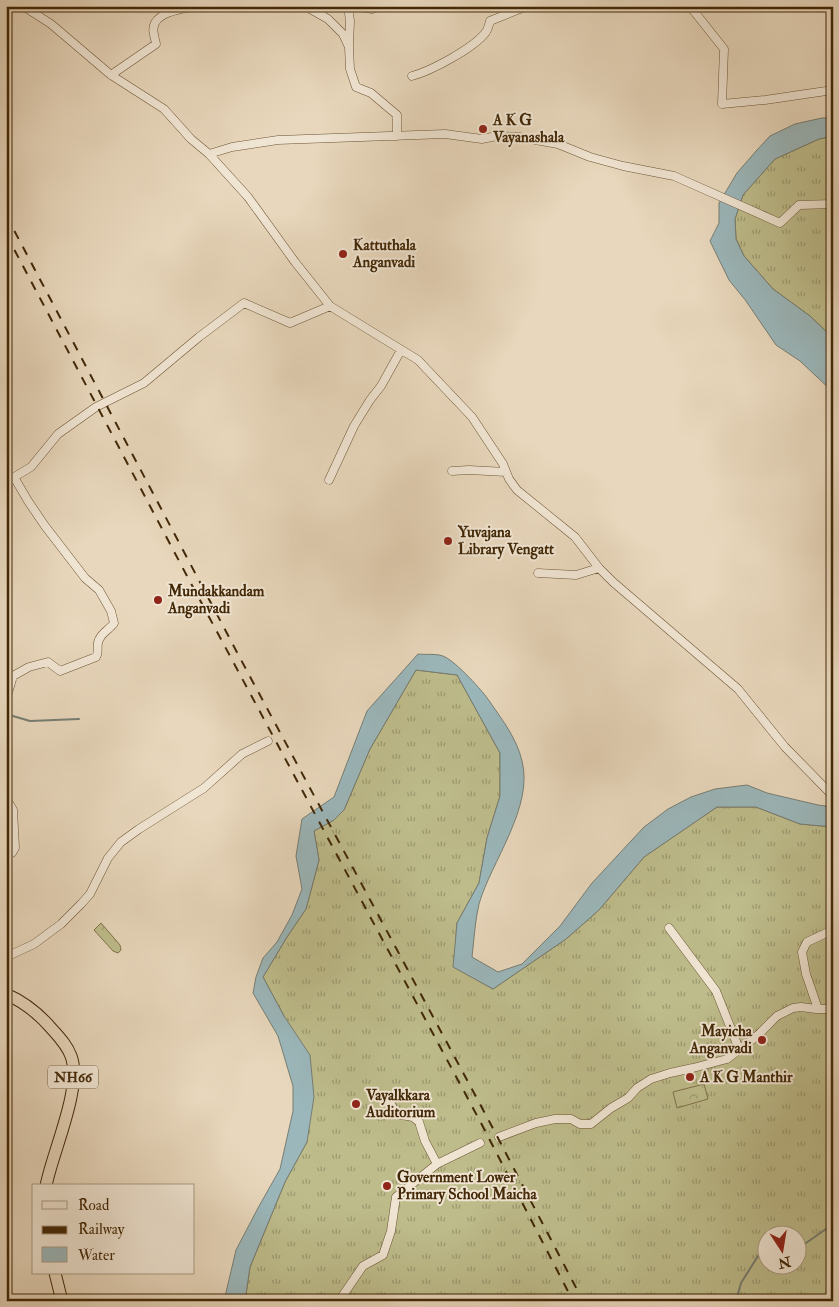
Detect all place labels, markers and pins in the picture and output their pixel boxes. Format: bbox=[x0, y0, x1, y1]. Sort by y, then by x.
place label: A K G Vayanashala bbox=[492, 111, 565, 148]
marker: A K G Vayanashala bbox=[477, 123, 489, 135]
place label: Kattuthala Anganvadi bbox=[352, 236, 417, 273]
marker: Kattuthala Anganvadi bbox=[337, 248, 349, 260]
place label: Yuvajana Library Vengatt bbox=[457, 523, 554, 560]
marker: Yuvajana Library Vengatt bbox=[442, 535, 454, 547]
place label: Mundakkandam Anganvadi bbox=[167, 582, 265, 619]
marker: Mundakkandam Anganvadi bbox=[152, 594, 164, 606]
place label: Mayicha Anganvadi bbox=[689, 1022, 753, 1059]
marker: Mayicha Anganvadi bbox=[756, 1034, 768, 1046]
place label: A K G Manthir bbox=[699, 1068, 793, 1087]
marker: A K G Manthir bbox=[684, 1071, 696, 1083]
place label: Vayalkkara Auditorium bbox=[365, 1086, 436, 1122]
marker: Vayalkkara Auditorium bbox=[350, 1098, 362, 1110]
place label: Government Lower Primary School Maicha bbox=[397, 1168, 537, 1205]
marker: Government Lower Primary School Maicha bbox=[381, 1180, 393, 1192]

